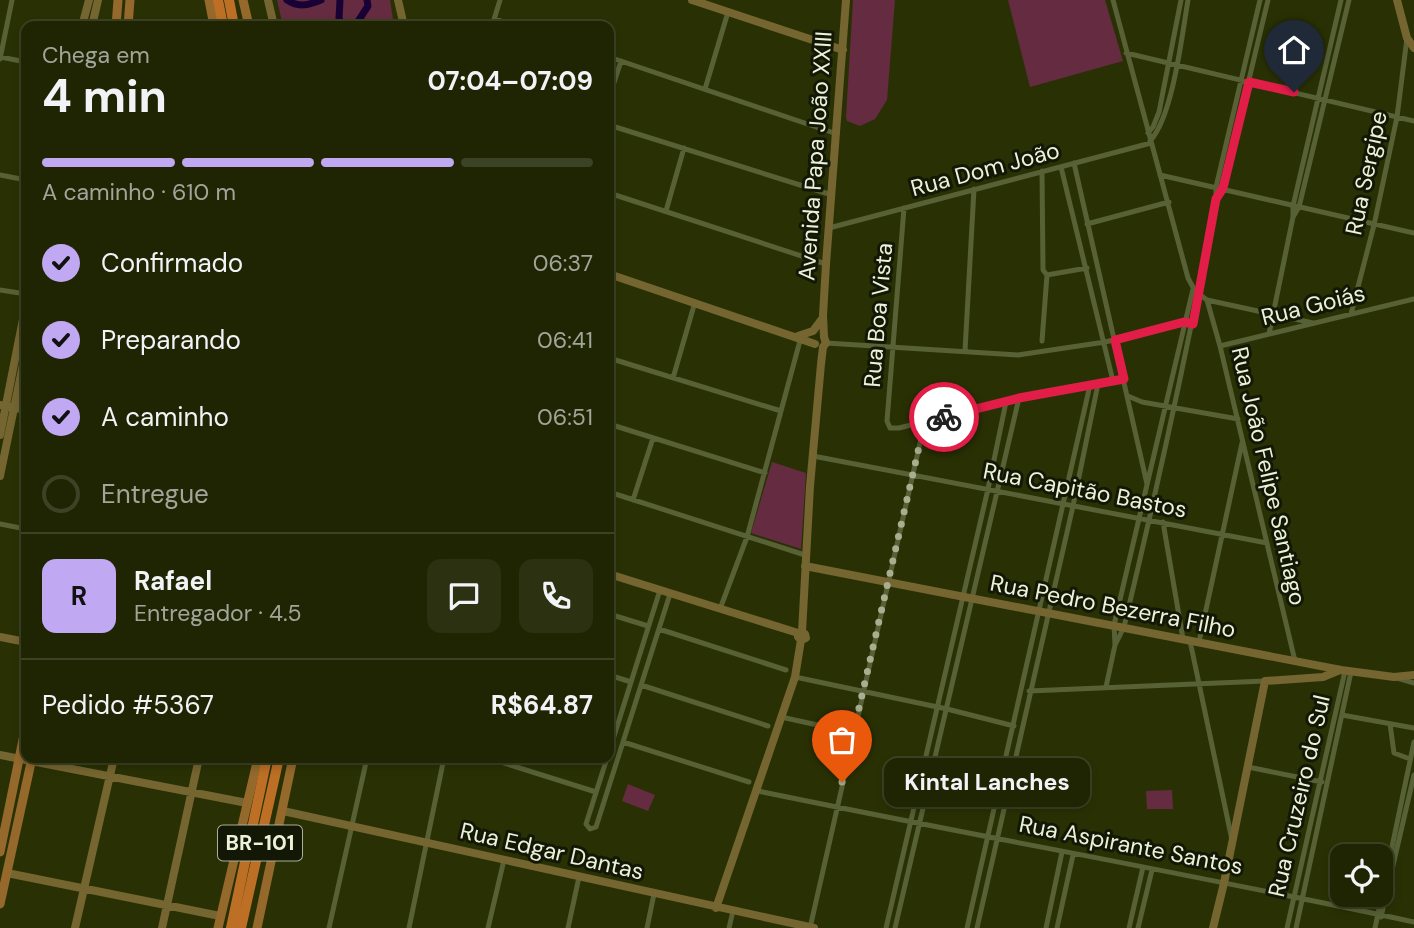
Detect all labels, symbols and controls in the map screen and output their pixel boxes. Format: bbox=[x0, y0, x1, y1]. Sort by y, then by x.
pin bbox=[1264, 20, 1324, 92]
street label: Avenida Papa João XXIII bbox=[791, 30, 839, 282]
icon: home bbox=[1275, 31, 1313, 69]
text: Chega em bbox=[42, 40, 150, 70]
text: 07:04–07:09 bbox=[427, 64, 593, 98]
text: 4 min bbox=[42, 66, 167, 126]
street label: Rua Sergipe bbox=[1338, 108, 1394, 238]
street label: Rua Dom João bbox=[907, 135, 1063, 203]
text: A caminho · 610 m bbox=[42, 177, 236, 207]
street label: Rua Boa Vista bbox=[857, 241, 899, 389]
icon: check bbox=[42, 244, 80, 282]
text: Confirmado bbox=[101, 246, 243, 280]
text: 06:37 bbox=[533, 248, 593, 278]
street label: Rua Goiás bbox=[1258, 278, 1368, 332]
icon: check bbox=[42, 321, 80, 359]
text: Preparando bbox=[101, 323, 241, 357]
text: 06:41 bbox=[537, 325, 593, 355]
street label: Rua João Felipe Santiago bbox=[1225, 344, 1313, 608]
courier bbox=[909, 382, 979, 452]
icon: check bbox=[42, 398, 80, 436]
icon: bike bbox=[925, 398, 963, 436]
text: A caminho bbox=[101, 400, 229, 434]
text: 06:51 bbox=[537, 402, 593, 432]
street label: Rua Capitão Bastos bbox=[981, 456, 1189, 524]
text: Entregue bbox=[101, 477, 209, 511]
button: chat bbox=[427, 559, 501, 633]
button: phone bbox=[519, 559, 593, 633]
text: Rafael bbox=[134, 564, 212, 598]
street label: Rua Pedro Bezerra Filho bbox=[988, 567, 1238, 645]
text: R bbox=[71, 579, 87, 613]
text: Entregador · 4.5 bbox=[134, 598, 302, 628]
text: Pedido #5367 bbox=[42, 688, 214, 722]
text: R$64.87 bbox=[491, 688, 593, 722]
street label: Rua Cruzeiro do Sul bbox=[1261, 692, 1337, 900]
pin bbox=[812, 710, 872, 782]
icon: bag bbox=[823, 721, 861, 759]
callout: Kintal Lanches bbox=[884, 758, 1090, 806]
text: Kintal Lanches bbox=[904, 767, 1070, 797]
street label: Rua Aspirante Santos bbox=[1017, 809, 1245, 881]
street label: Rua Edgar Dantas bbox=[457, 815, 647, 887]
road number: BR-101 bbox=[218, 826, 302, 860]
map controls bbox=[1330, 844, 1393, 907]
button: locate bbox=[1330, 844, 1393, 907]

